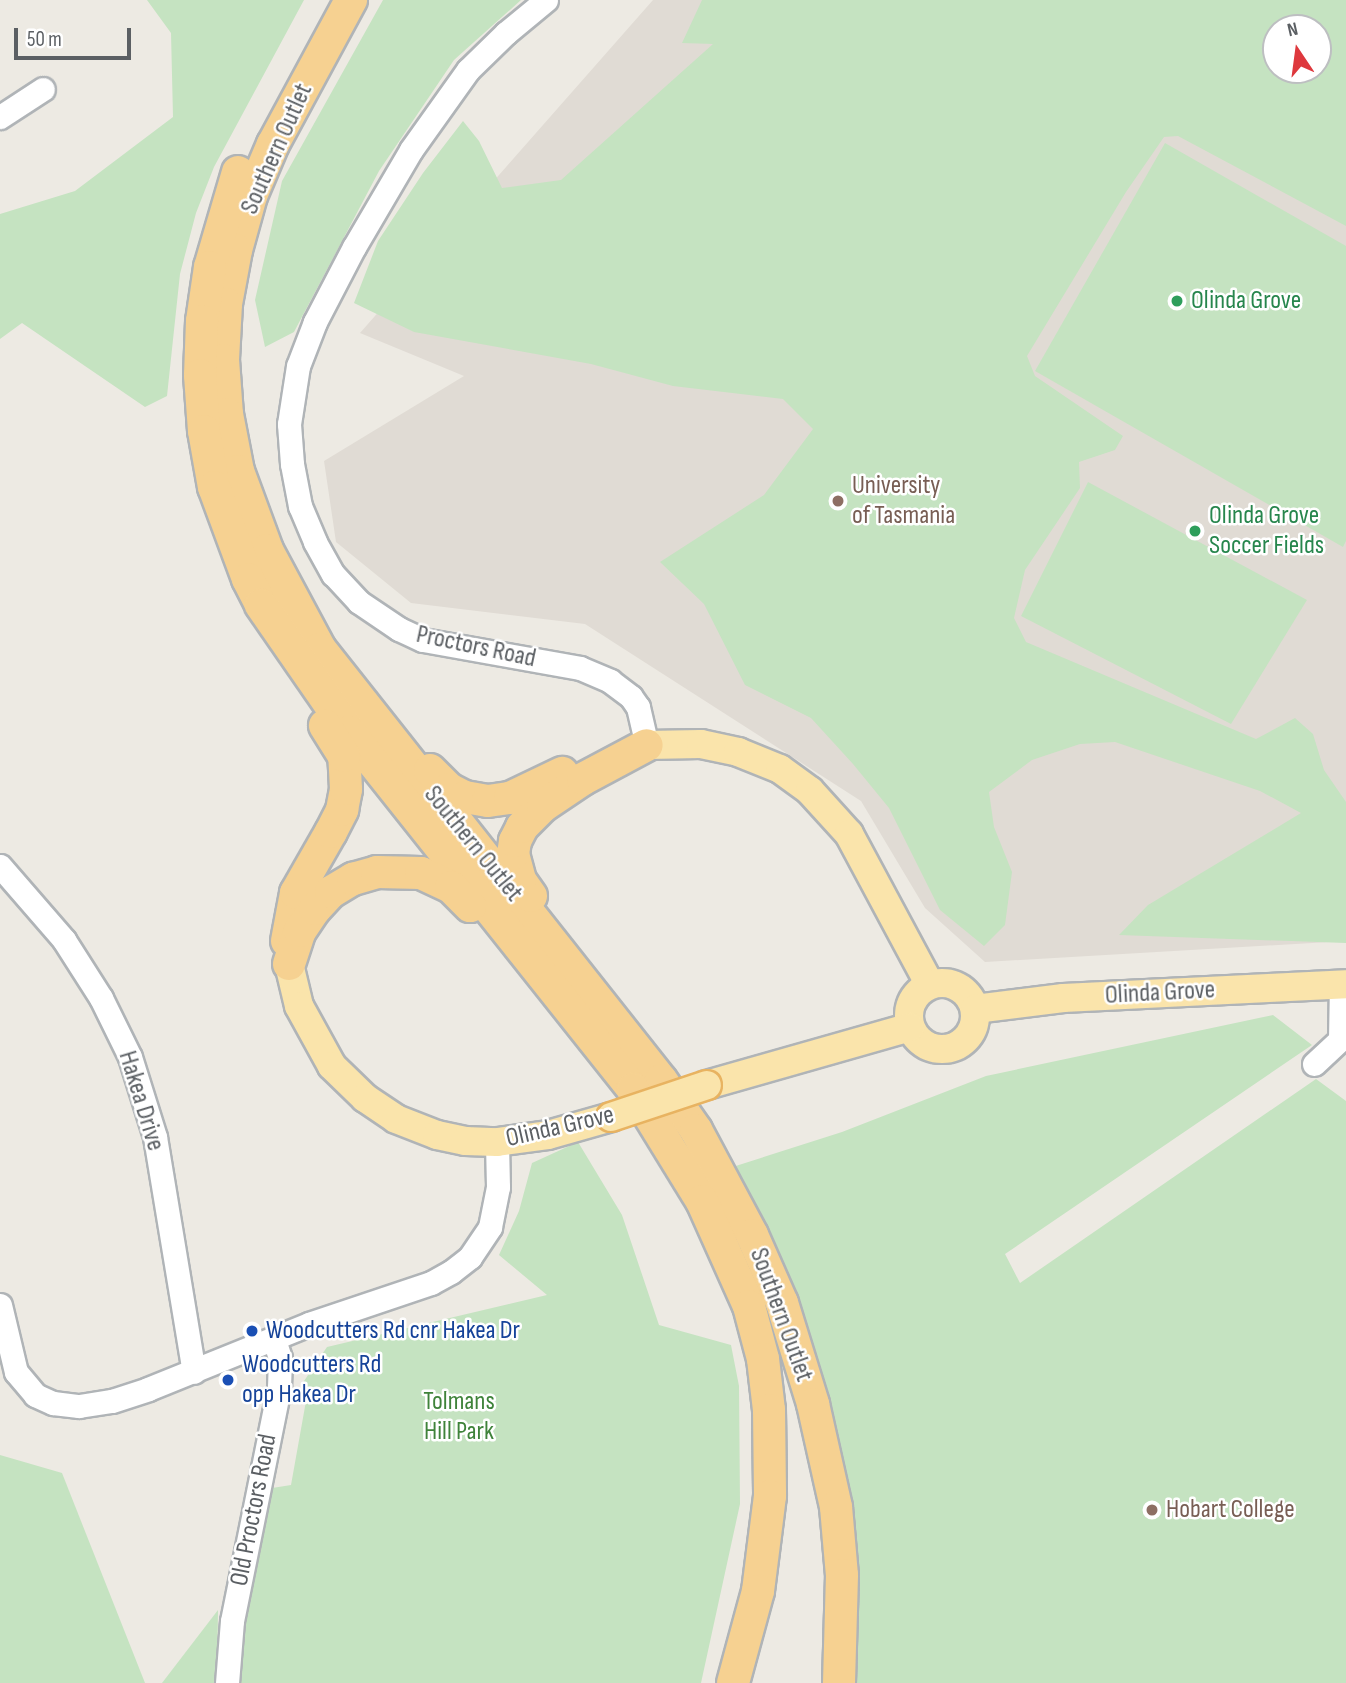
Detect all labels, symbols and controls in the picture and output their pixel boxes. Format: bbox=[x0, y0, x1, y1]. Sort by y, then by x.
scale bar bbox=[18, 14, 135, 58]
north arrow bbox=[1262, 14, 1332, 84]
text: N bbox=[1285, 18, 1300, 42]
text: 50 m bbox=[27, 27, 62, 52]
street label: Southern Outlet bbox=[234, 79, 320, 219]
place label: Olinda Grove bbox=[1191, 285, 1301, 317]
marker: Olinda Grove bbox=[1169, 293, 1185, 309]
place label: University of Tasmania bbox=[852, 470, 955, 532]
marker: University of Tasmania bbox=[830, 493, 846, 509]
place label: Olinda Grove Soccer Fields bbox=[1209, 500, 1324, 562]
marker: Olinda Grove Soccer Fields bbox=[1187, 523, 1203, 539]
street label: Proctors Road bbox=[413, 619, 539, 675]
street label: Southern Outlet bbox=[417, 780, 529, 908]
street label: Olinda Grove bbox=[1104, 975, 1216, 1011]
street label: Hakea Drive bbox=[111, 1047, 171, 1155]
street label: Olinda Grove bbox=[503, 1099, 617, 1155]
street label: Southern Outlet bbox=[742, 1244, 820, 1386]
place label: Woodcutters Rd cnr Hakea Dr bbox=[266, 1315, 520, 1347]
marker: Woodcutters Rd cnr Hakea Dr bbox=[244, 1323, 260, 1339]
place label: Woodcutters Rd opp Hakea Dr bbox=[242, 1349, 381, 1410]
marker: Woodcutters Rd opp Hakea Dr bbox=[220, 1372, 236, 1388]
park label: Tolmans Hill Park bbox=[423, 1386, 495, 1448]
street label: Old Proctors Road bbox=[224, 1431, 284, 1589]
place label: Hobart College bbox=[1166, 1494, 1295, 1526]
marker: Hobart College bbox=[1144, 1502, 1160, 1518]

